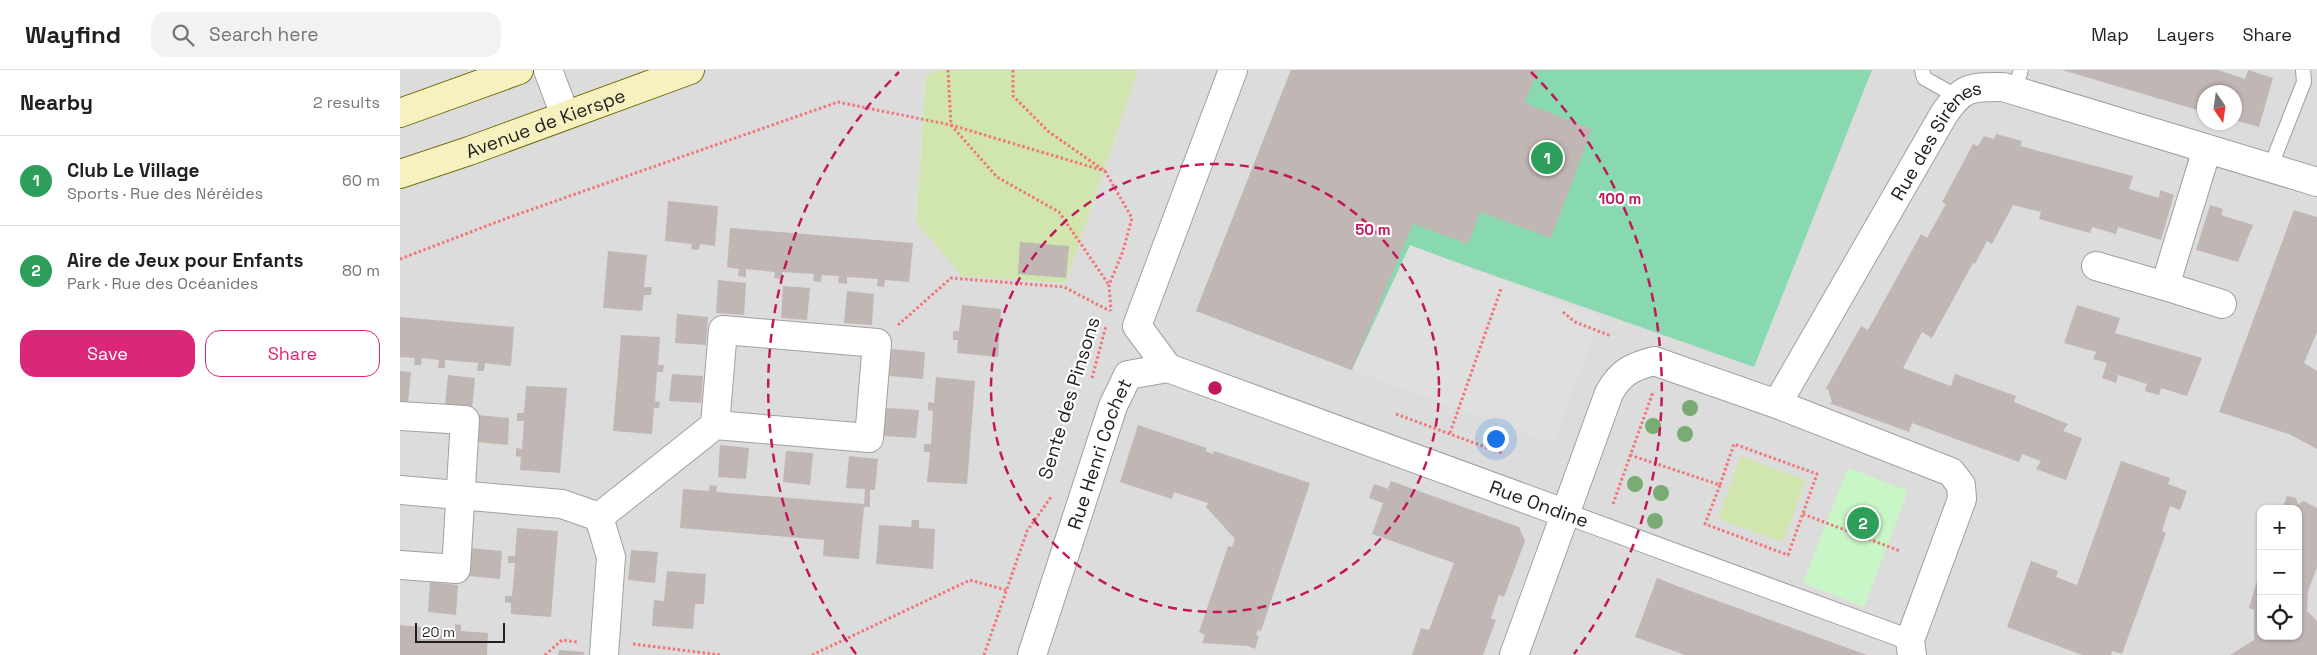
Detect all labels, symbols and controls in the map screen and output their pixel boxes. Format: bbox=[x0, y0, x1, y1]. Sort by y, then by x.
search box bbox=[151, 12, 501, 57]
text: Wayfind bbox=[25, 19, 121, 50]
icon: search bbox=[169, 21, 197, 49]
text: Search here bbox=[209, 22, 319, 47]
text: Map bbox=[2091, 23, 2129, 46]
text: Layers bbox=[2157, 23, 2214, 46]
text: Share bbox=[2242, 23, 2292, 46]
street label: Rue des Sirènes bbox=[1885, 75, 1983, 205]
street label: Avenue de Kierspe bbox=[462, 82, 629, 164]
north arrow bbox=[2197, 85, 2242, 130]
text: Nearby bbox=[20, 89, 93, 116]
text: 2 results bbox=[313, 92, 380, 113]
pin: 1 bbox=[1531, 139, 1563, 177]
text: Club Le Village bbox=[67, 158, 200, 183]
text: 1 bbox=[32, 170, 40, 191]
text: 60 m bbox=[342, 170, 380, 191]
text: Sports · Rue des Néréides bbox=[67, 183, 263, 204]
text: 100 m bbox=[1599, 189, 1641, 208]
text: 50 m bbox=[1355, 220, 1391, 239]
text: Aire de Jeux pour Enfants bbox=[67, 248, 304, 273]
text: 2 bbox=[31, 260, 41, 281]
text: 80 m bbox=[342, 260, 380, 281]
text: Park · Rue des Océanides bbox=[67, 273, 258, 294]
street label: Sente des Pinsons bbox=[1032, 314, 1106, 482]
button: Save bbox=[20, 330, 195, 377]
button: Share bbox=[205, 330, 380, 377]
street label: Rue Henri Cochet bbox=[1061, 374, 1137, 533]
centre of rings bbox=[1206, 379, 1224, 397]
your location bbox=[1483, 426, 1509, 452]
street label: Rue Ondine bbox=[1486, 474, 1592, 534]
pin: 2 bbox=[1847, 504, 1879, 542]
map controls bbox=[2257, 505, 2302, 640]
button: + bbox=[2257, 505, 2302, 550]
button: − bbox=[2257, 550, 2302, 595]
button: locate bbox=[2257, 595, 2302, 640]
scale bar bbox=[415, 620, 505, 643]
text: 20 m bbox=[422, 623, 455, 641]

